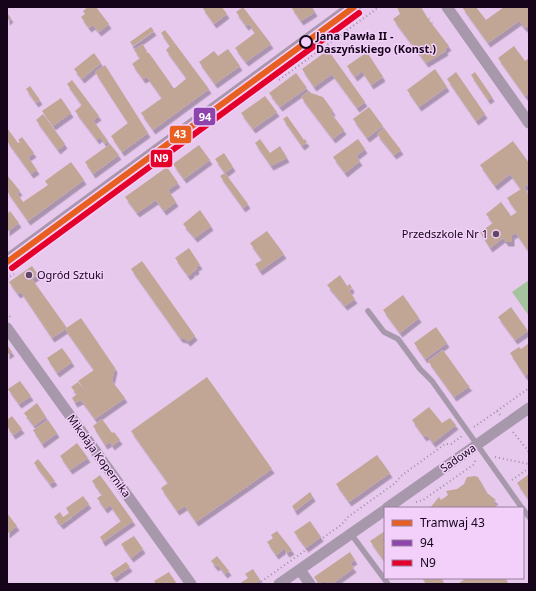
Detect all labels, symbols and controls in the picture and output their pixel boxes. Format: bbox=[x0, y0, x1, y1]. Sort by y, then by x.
place label: Jana Pawła II - Daszyńskiego (Konst.) bbox=[315, 28, 436, 56]
marker: Jana Pawła II - Daszyńskiego (Konst.) bbox=[299, 35, 313, 49]
line badge: 94 bbox=[193, 107, 216, 126]
text: 94 bbox=[199, 109, 212, 124]
line badge: 43 bbox=[169, 125, 192, 144]
text: 43 bbox=[174, 126, 186, 141]
line badge: N9 bbox=[150, 149, 173, 168]
text: N9 bbox=[153, 150, 169, 165]
place label: Przedszkole Nr 1 bbox=[402, 226, 488, 241]
marker: Przedszkole Nr 1 bbox=[491, 229, 501, 239]
place label: Ogród Sztuki bbox=[37, 267, 104, 282]
marker: Ogród Sztuki bbox=[24, 270, 34, 280]
street label: Mikołaja Kopernika bbox=[64, 411, 135, 500]
street label: Sadowa bbox=[437, 440, 478, 475]
legend bbox=[384, 507, 524, 579]
text: Tramwaj 43 bbox=[420, 514, 485, 531]
text: 94 bbox=[420, 534, 434, 551]
text: N9 bbox=[420, 554, 436, 571]

